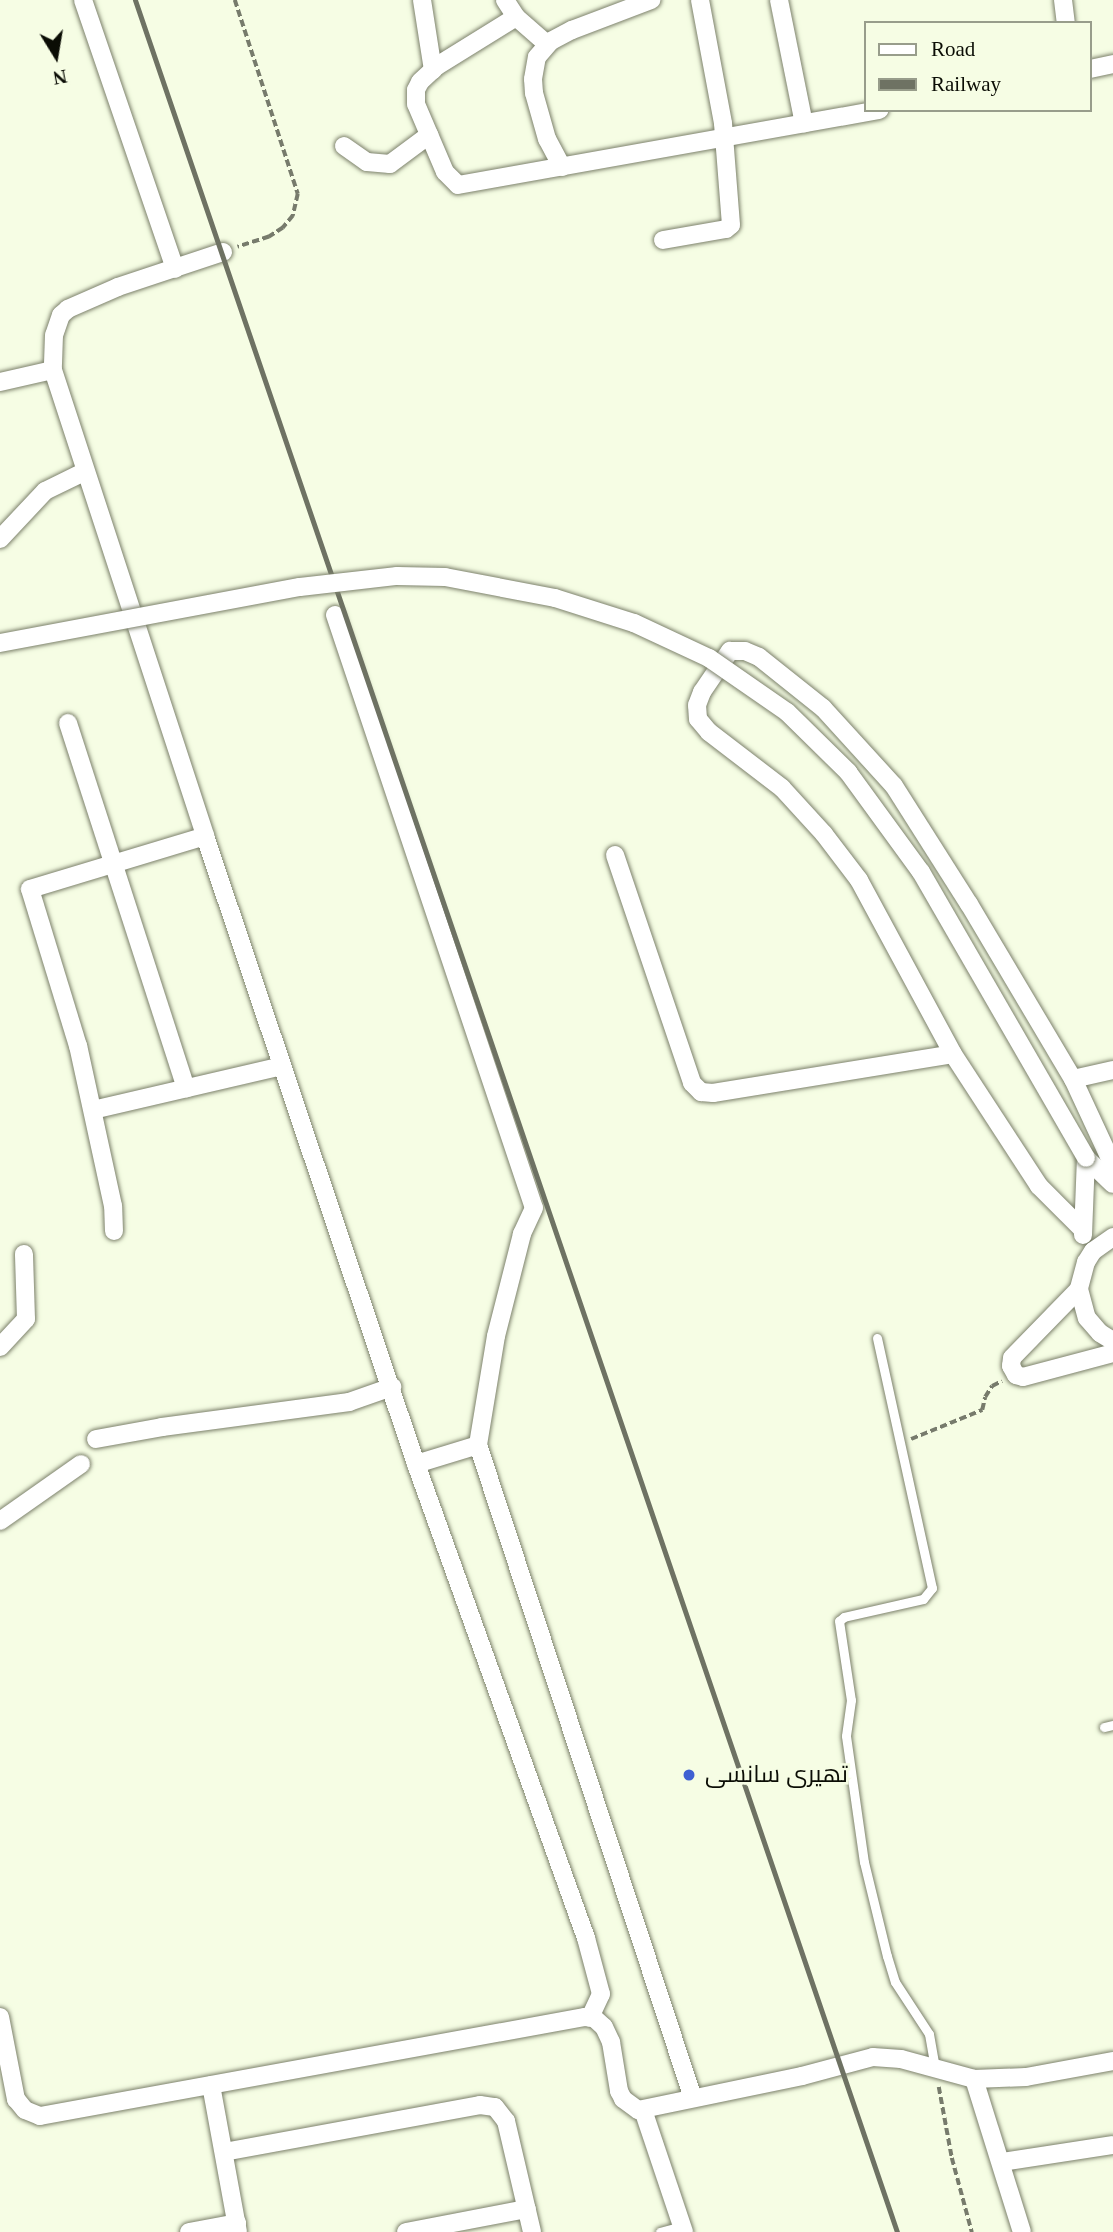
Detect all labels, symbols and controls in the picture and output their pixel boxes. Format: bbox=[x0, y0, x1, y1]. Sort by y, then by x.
north arrow bbox=[21, 21, 91, 91]
legend bbox=[864, 21, 1092, 112]
text: Road bbox=[931, 37, 975, 61]
text: N bbox=[51, 65, 69, 89]
text: Railway bbox=[931, 72, 1001, 96]
place label: تھیری سانسی bbox=[705, 1761, 848, 1789]
marker: تھیری سانسی bbox=[679, 1765, 699, 1785]

